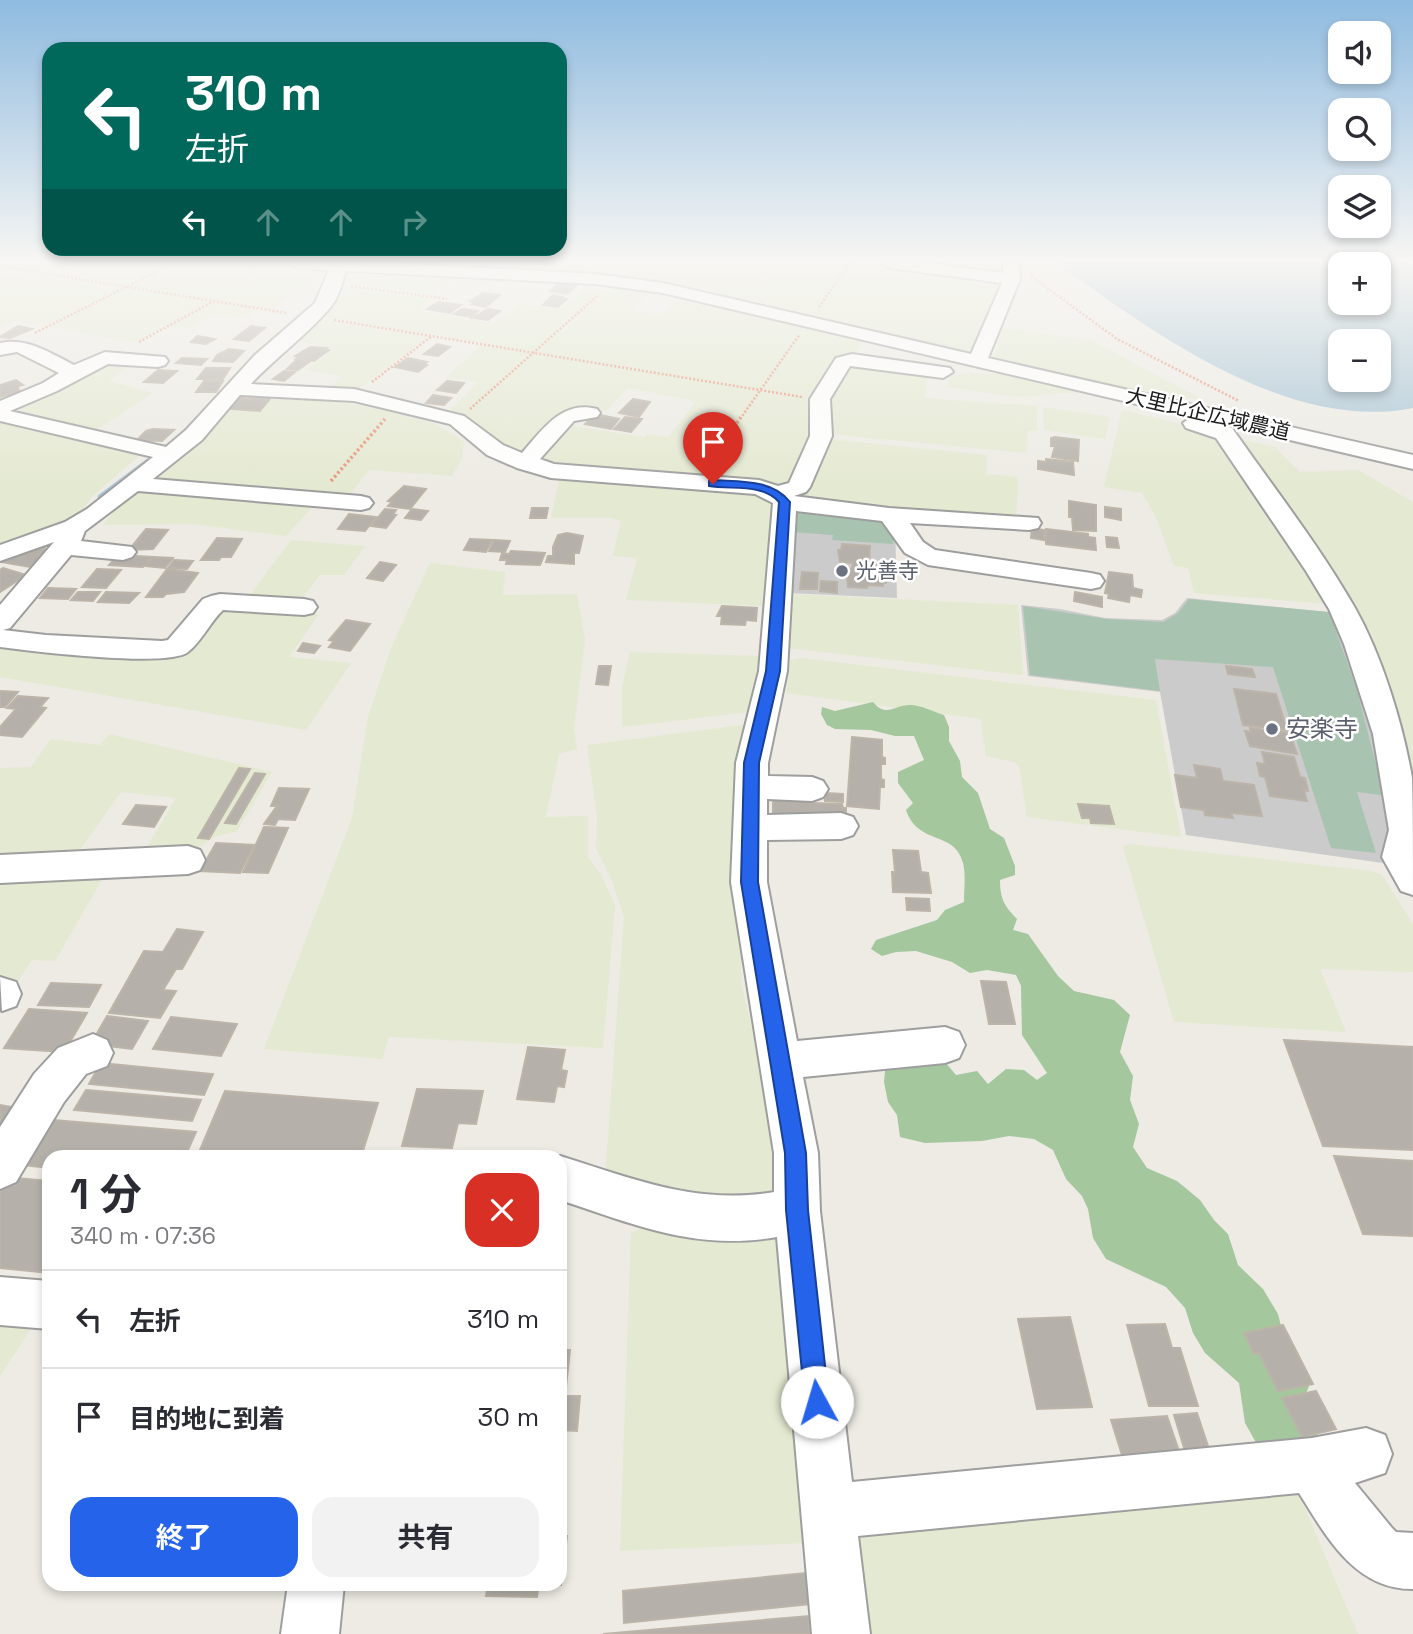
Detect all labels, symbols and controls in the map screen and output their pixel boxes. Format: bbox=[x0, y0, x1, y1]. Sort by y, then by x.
map controls bbox=[1328, 21, 1391, 392]
button: sound bbox=[1328, 21, 1391, 84]
text: 310 m bbox=[185, 62, 322, 124]
icon: left bbox=[70, 70, 161, 161]
button: search bbox=[1328, 98, 1391, 161]
text: 左折 bbox=[185, 129, 249, 169]
button: layers bbox=[1328, 175, 1391, 238]
icon: left bbox=[176, 203, 214, 241]
icon: ahead bbox=[249, 203, 287, 241]
icon: ahead bbox=[322, 203, 360, 241]
icon: right bbox=[395, 203, 433, 241]
button: + bbox=[1328, 252, 1391, 315]
button: − bbox=[1328, 329, 1391, 392]
street label: 大里比企広域農道 bbox=[1123, 381, 1293, 446]
pin bbox=[683, 412, 743, 484]
icon: arrive bbox=[694, 423, 732, 461]
place label: 光善寺 bbox=[856, 557, 919, 584]
marker: 光善寺 bbox=[834, 563, 850, 579]
place label: 安楽寺 bbox=[1286, 713, 1358, 744]
marker: 安楽寺 bbox=[1264, 721, 1280, 737]
text: 1 分 bbox=[70, 1168, 142, 1221]
button: close bbox=[465, 1173, 539, 1247]
text: 340 m · 07:36 bbox=[70, 1221, 216, 1251]
icon: left bbox=[70, 1300, 108, 1338]
text: 310 m bbox=[467, 1302, 539, 1336]
text: 左折 bbox=[129, 1304, 181, 1338]
position arrow bbox=[780, 1365, 854, 1439]
icon: arrive bbox=[70, 1398, 108, 1436]
text: 30 m bbox=[478, 1400, 539, 1434]
text: 目的地に到着 bbox=[129, 1402, 285, 1436]
button: 終了 bbox=[70, 1497, 298, 1577]
button: 共有 bbox=[312, 1497, 539, 1577]

